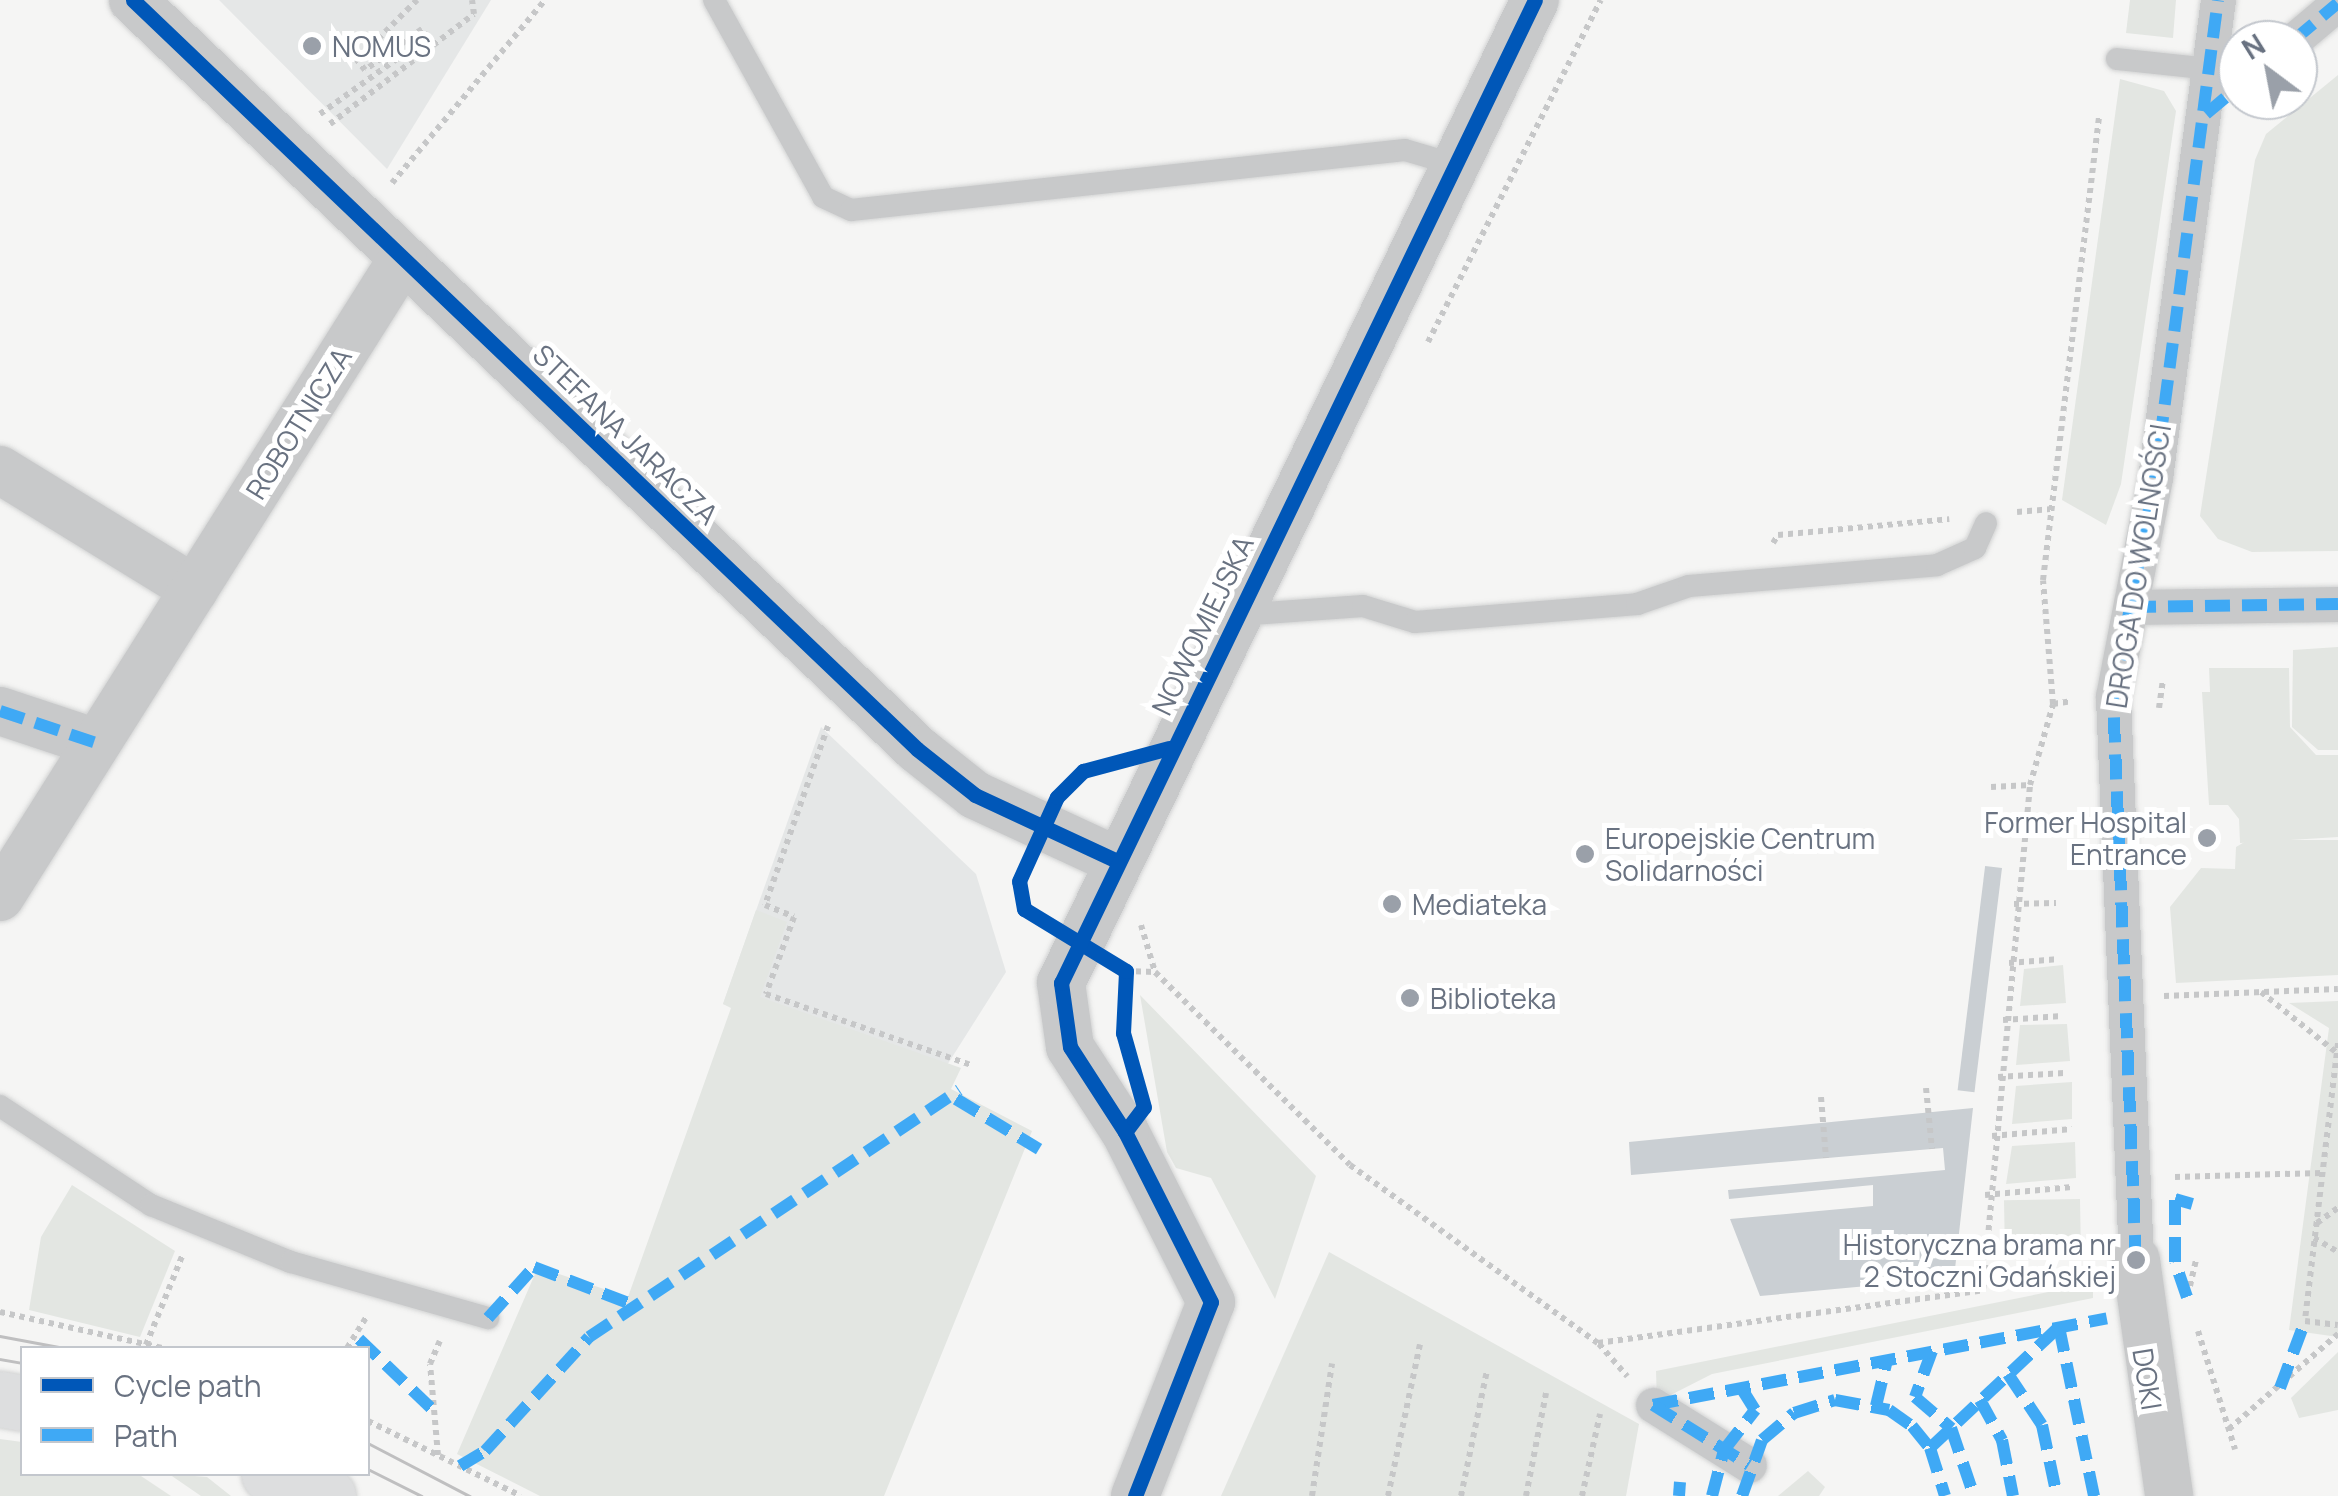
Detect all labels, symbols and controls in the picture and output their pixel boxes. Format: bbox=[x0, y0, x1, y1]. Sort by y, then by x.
north arrow bbox=[2218, 20, 2318, 120]
text: N bbox=[2235, 25, 2272, 68]
place label: NOMUS bbox=[332, 29, 431, 63]
marker: NOMUS bbox=[301, 35, 323, 57]
street label: STEFANA JARACZA bbox=[527, 337, 725, 531]
street label: ROBOTNICZA bbox=[238, 341, 358, 505]
street label: DROGA DO WOLNOŚCI bbox=[2099, 421, 2177, 711]
street label: NOWOMIEJSKA bbox=[1144, 530, 1260, 720]
place label: Former Hospital Entrance bbox=[1984, 805, 2187, 871]
place label: Europejskie Centrum Solidarności bbox=[1605, 821, 1875, 887]
marker: Former Hospital Entrance bbox=[2196, 827, 2218, 849]
marker: Europejskie Centrum Solidarności bbox=[1574, 843, 1596, 865]
place label: Mediateka bbox=[1412, 887, 1547, 921]
marker: Mediateka bbox=[1381, 893, 1403, 915]
place label: Biblioteka bbox=[1430, 981, 1556, 1015]
marker: Biblioteka bbox=[1399, 987, 1421, 1009]
place label: Historyczna brama nr 2 Stoczni Gdańskiej bbox=[1843, 1227, 2116, 1293]
marker: Historyczna brama nr 2 Stoczni Gdańskiej bbox=[2125, 1249, 2147, 1271]
legend bbox=[20, 1346, 370, 1476]
street label: DOKI bbox=[2127, 1346, 2169, 1412]
text: Cycle path bbox=[114, 1365, 262, 1406]
text: Path bbox=[114, 1415, 178, 1456]

